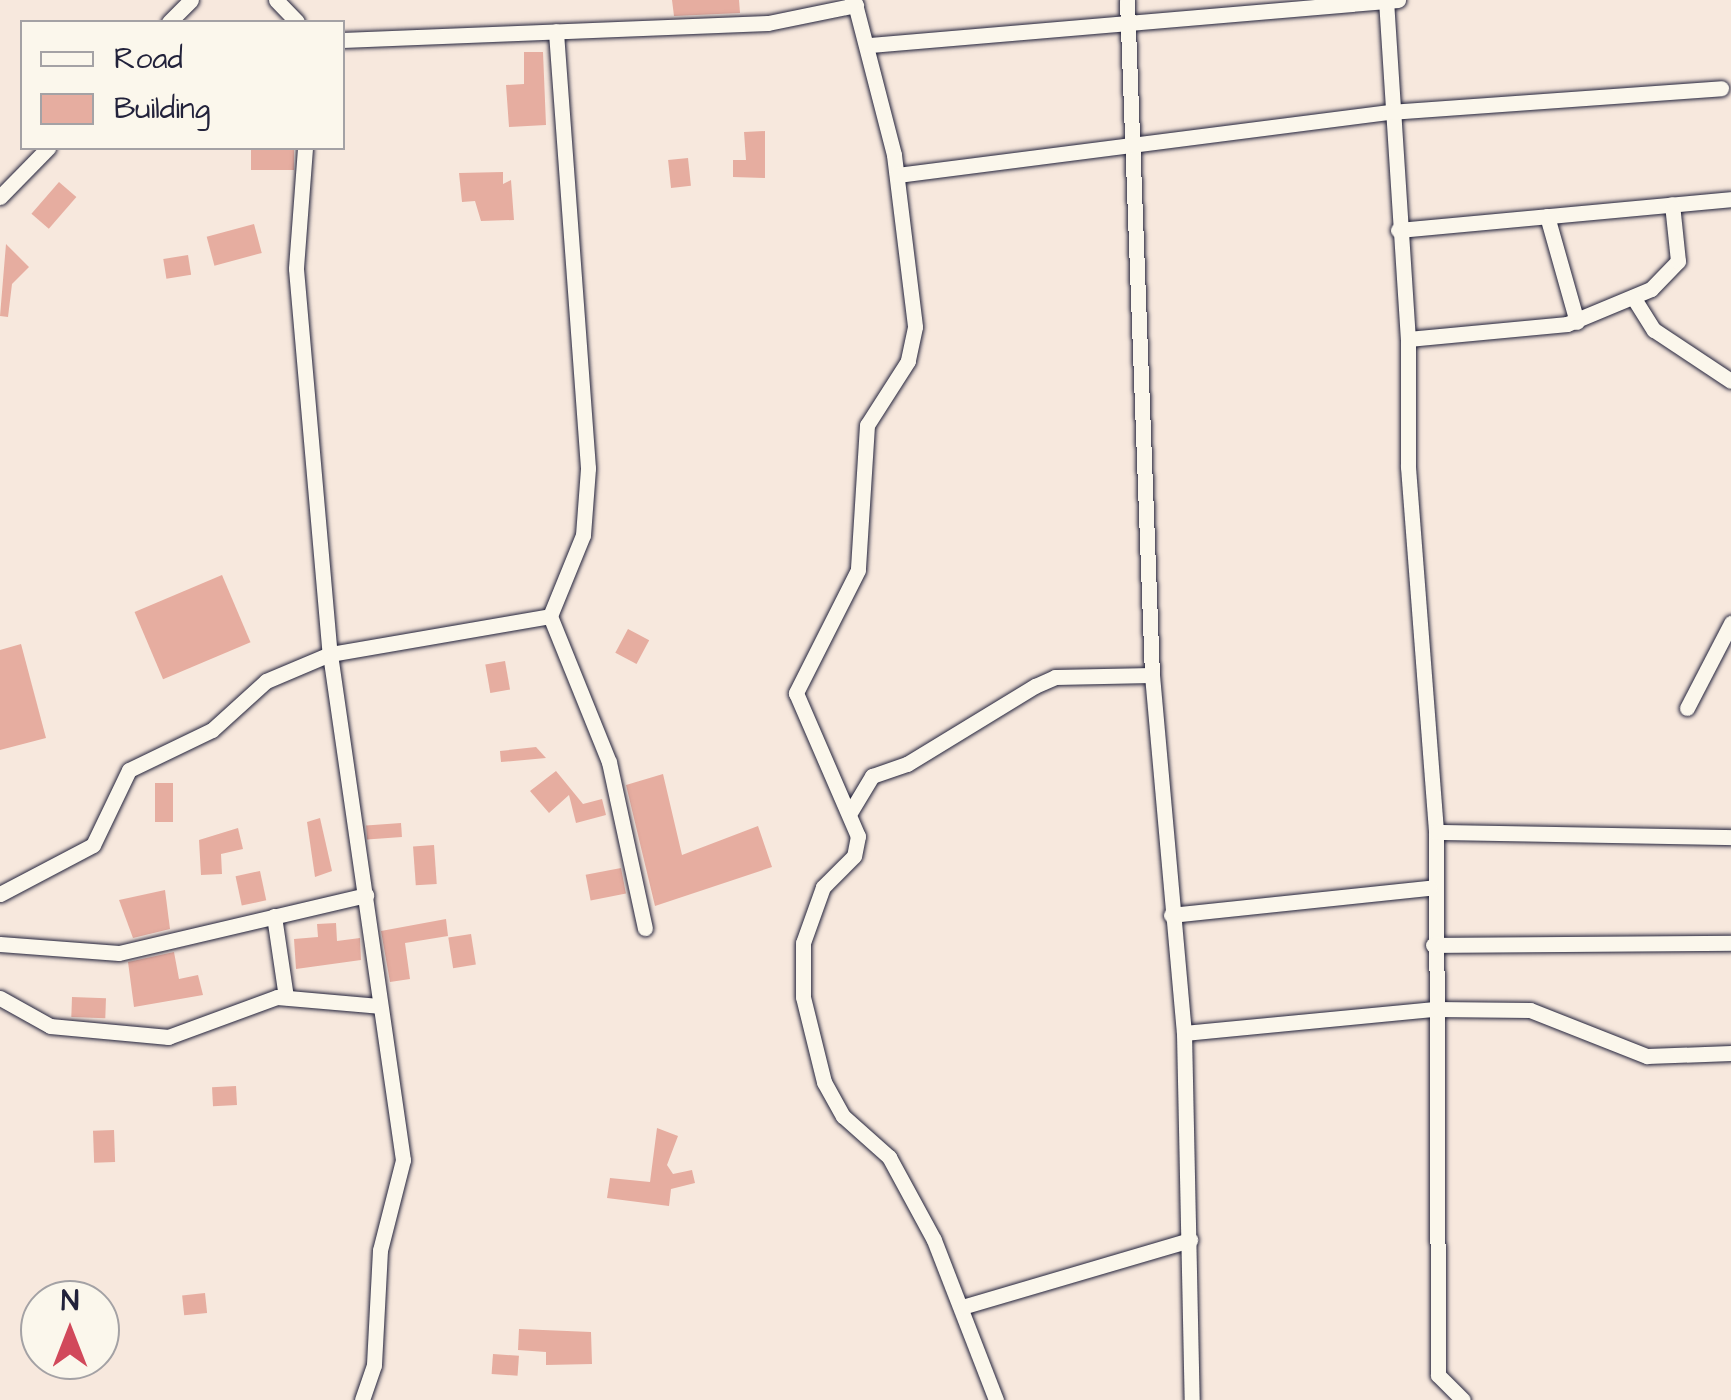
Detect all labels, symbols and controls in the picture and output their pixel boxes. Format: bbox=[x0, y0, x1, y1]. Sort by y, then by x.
legend bbox=[20, 20, 345, 150]
text: Road bbox=[114, 38, 183, 80]
text: Building bbox=[114, 88, 210, 130]
north arrow bbox=[20, 1280, 120, 1380]
text: N bbox=[61, 1282, 79, 1321]

